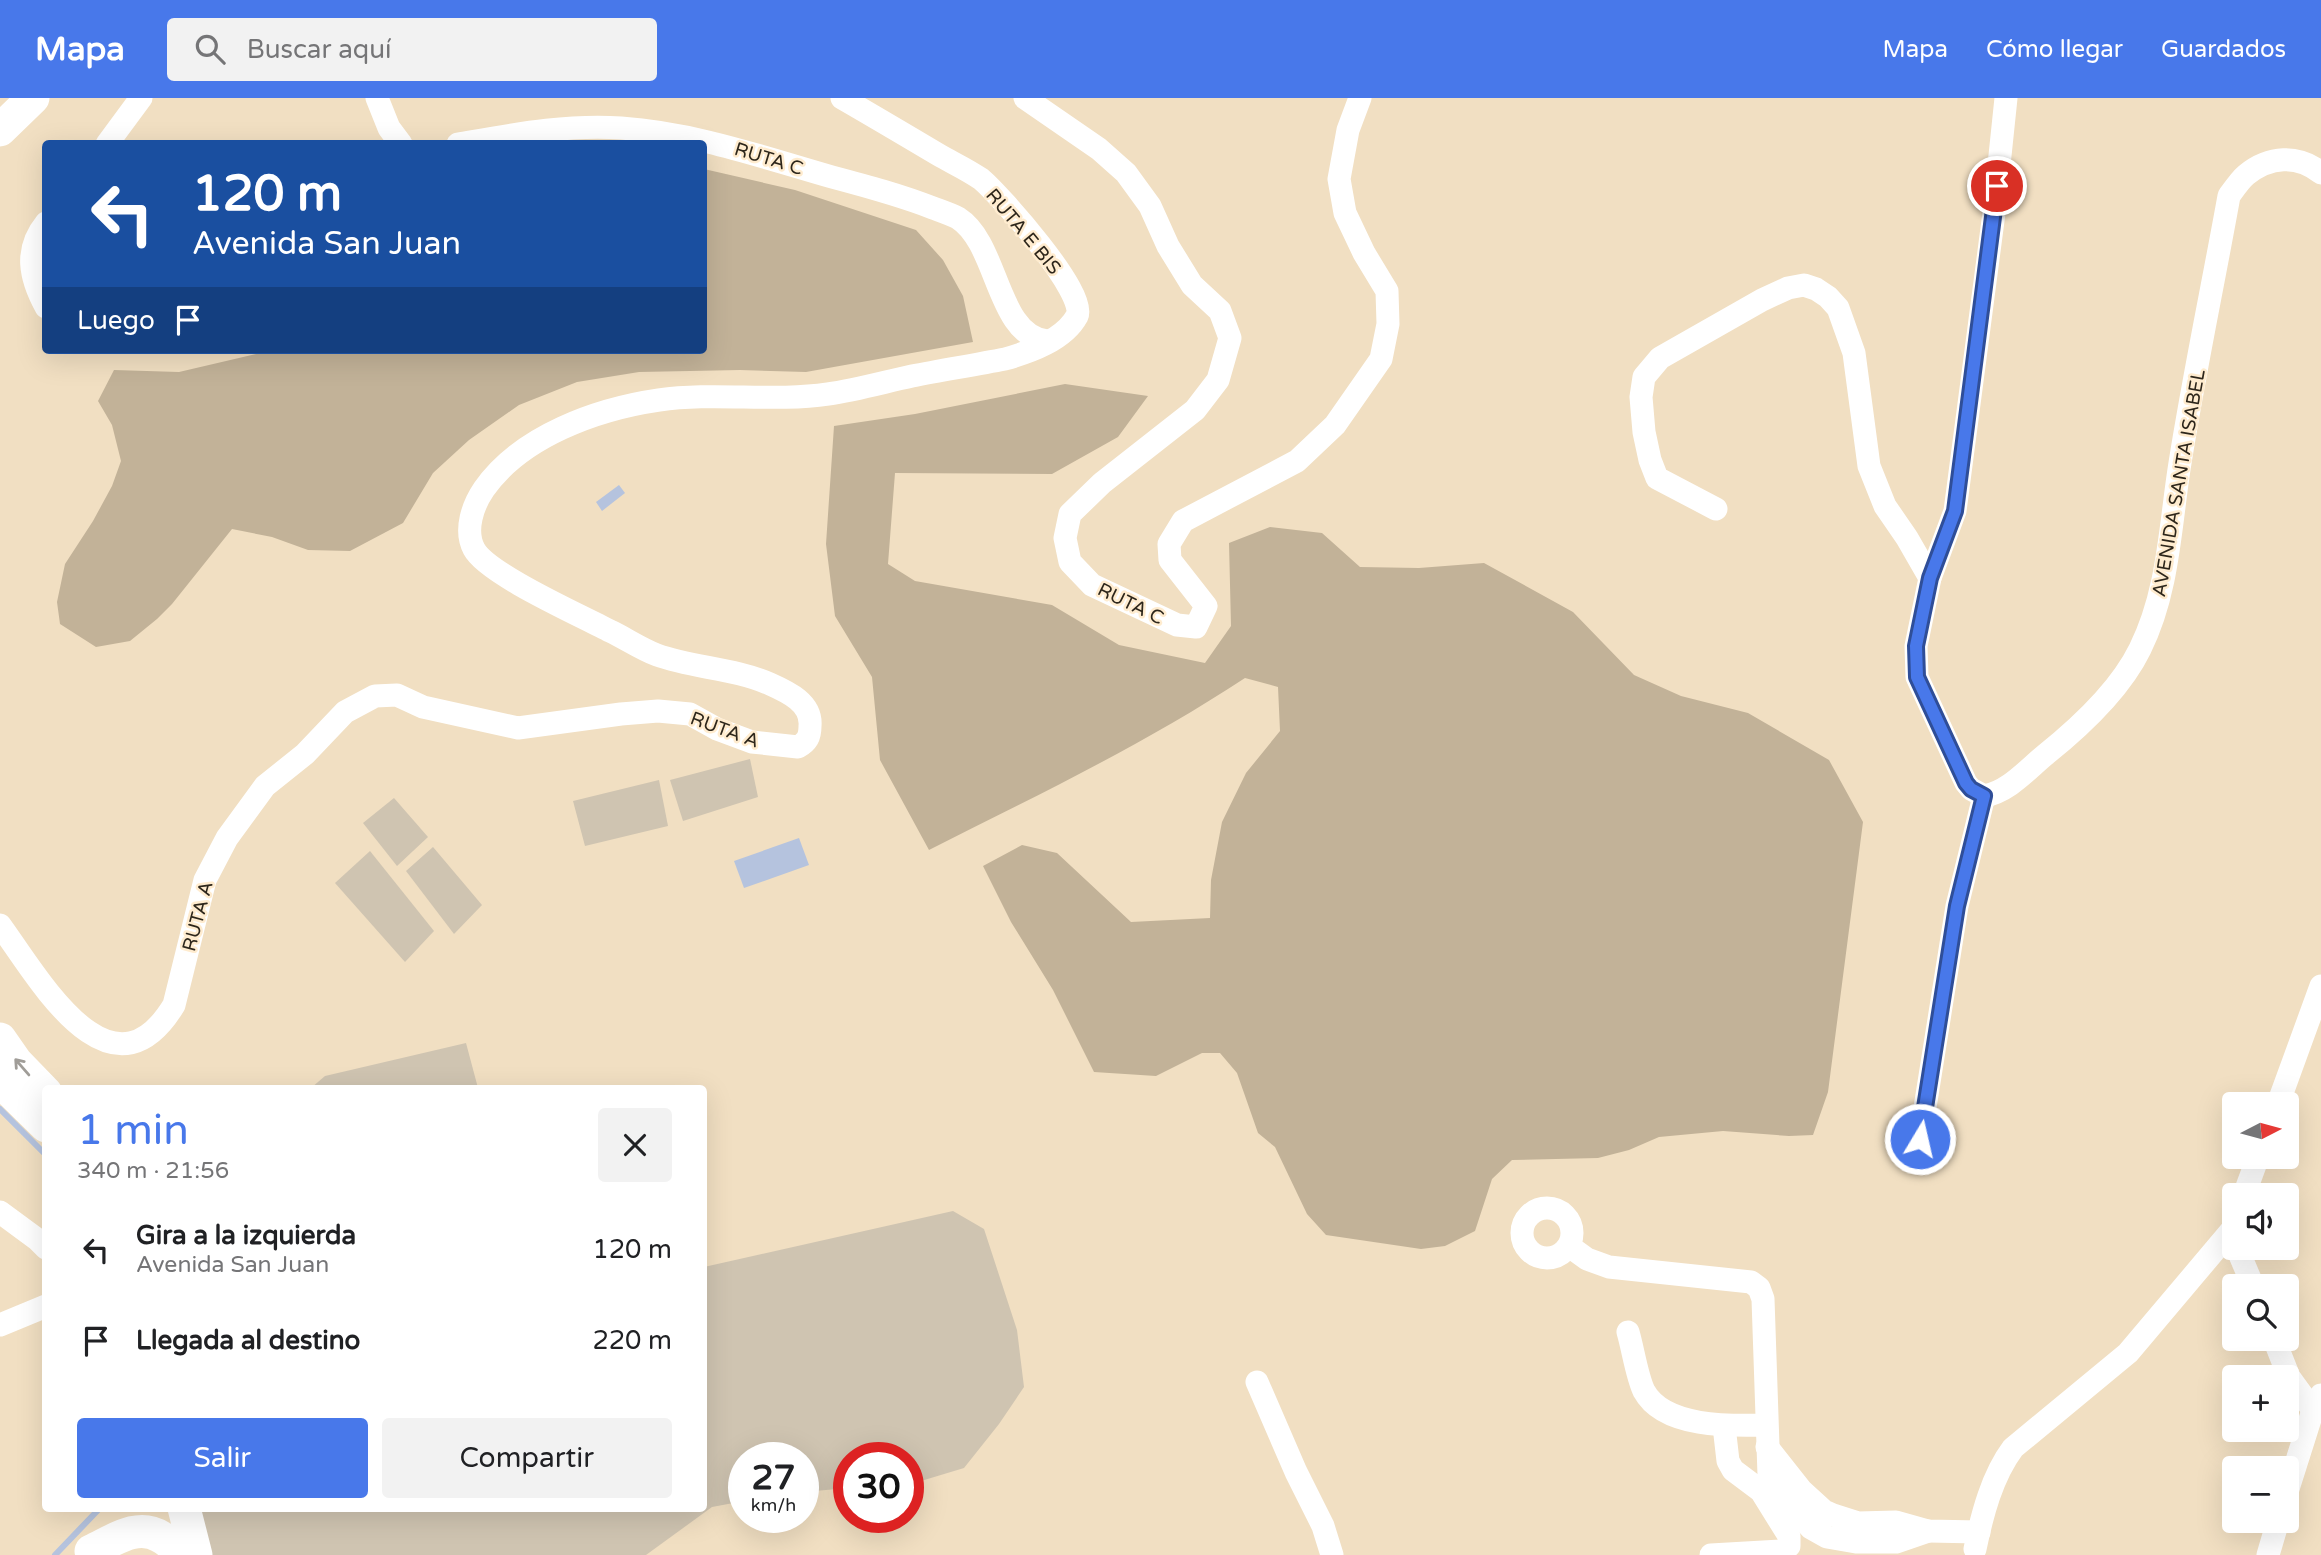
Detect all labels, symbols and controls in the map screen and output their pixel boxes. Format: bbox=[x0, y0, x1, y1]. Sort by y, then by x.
search box bbox=[167, 18, 657, 81]
text: Mapa bbox=[35, 30, 125, 69]
icon: search bbox=[191, 30, 229, 68]
text: Buscar aquí bbox=[247, 34, 391, 65]
text: Mapa bbox=[1883, 35, 1948, 64]
text: Cómo llegar bbox=[1986, 35, 2123, 64]
text: Guardados bbox=[2161, 35, 2286, 64]
street label: RUTA C bbox=[732, 138, 806, 180]
pin bbox=[1967, 156, 2027, 216]
text: 120 m bbox=[192, 165, 342, 224]
icon: arrive bbox=[1978, 167, 2016, 205]
icon: left bbox=[77, 168, 168, 259]
street label: RUTA E BIS bbox=[981, 184, 1065, 279]
text: Avenida San Juan bbox=[192, 225, 461, 263]
icon: arrive bbox=[169, 301, 207, 339]
text: Luego bbox=[77, 305, 155, 336]
street label: AVENIDA SANTA ISABEL bbox=[2148, 368, 2210, 599]
street label: RUTA C bbox=[1094, 579, 1167, 629]
street label: RUTA A bbox=[687, 707, 762, 753]
street label: RUTA A bbox=[178, 879, 218, 954]
one-way arrow bbox=[13, 1059, 30, 1076]
north arrow bbox=[2222, 1092, 2300, 1169]
map controls bbox=[2222, 1092, 2299, 1533]
position arrow bbox=[1883, 1102, 1957, 1176]
text: 1 min bbox=[77, 1105, 189, 1156]
button: close bbox=[598, 1108, 672, 1182]
text: 340 m · 21:56 bbox=[77, 1157, 229, 1185]
button: sound bbox=[2222, 1183, 2299, 1260]
text: Gira a la izquierda bbox=[136, 1220, 356, 1251]
icon: left bbox=[77, 1231, 115, 1269]
text: 120 m bbox=[592, 1234, 672, 1265]
text: Avenida San Juan bbox=[136, 1251, 329, 1279]
button: search bbox=[2222, 1274, 2299, 1351]
icon: arrive bbox=[77, 1322, 115, 1360]
text: Llegada al destino bbox=[136, 1325, 360, 1356]
text: 220 m bbox=[592, 1325, 672, 1356]
button: + bbox=[2222, 1365, 2299, 1442]
button: Salir bbox=[77, 1418, 368, 1498]
button: Compartir bbox=[382, 1418, 672, 1498]
speed limit sign: 30 bbox=[833, 1442, 924, 1533]
button: − bbox=[2222, 1456, 2299, 1533]
text: 27 bbox=[752, 1457, 795, 1499]
text: km/h bbox=[751, 1494, 796, 1516]

